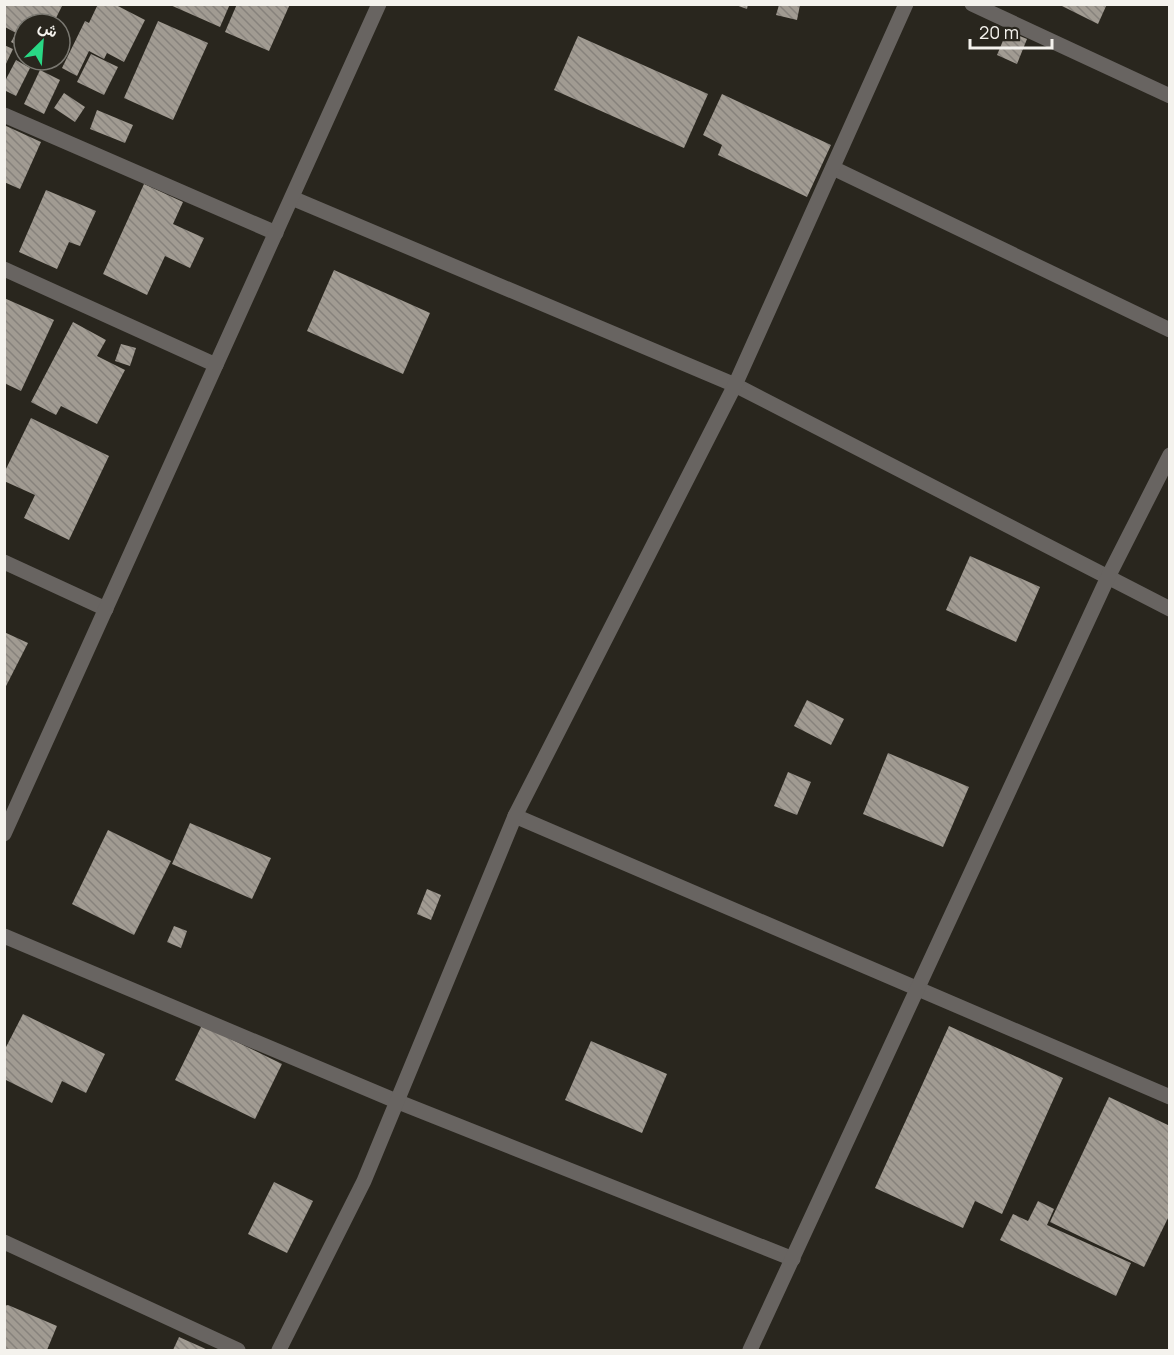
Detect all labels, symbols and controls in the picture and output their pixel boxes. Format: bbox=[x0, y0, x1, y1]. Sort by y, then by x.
north arrow bbox=[12, 12, 72, 72]
scale bar bbox=[970, 12, 1052, 50]
text: ش bbox=[35, 14, 62, 42]
text: 20 m bbox=[979, 20, 1019, 44]

